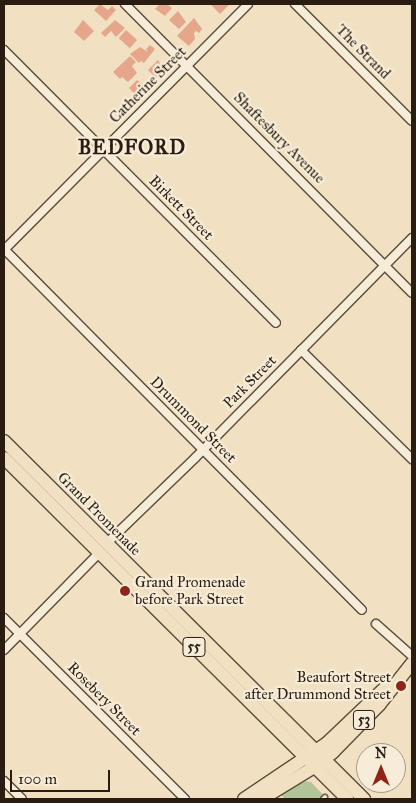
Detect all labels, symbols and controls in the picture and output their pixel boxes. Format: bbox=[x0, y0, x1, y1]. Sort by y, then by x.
street label: The Strand bbox=[332, 21, 394, 83]
street label: Catherine Street bbox=[106, 43, 190, 127]
street label: Shaftesbury Avenue bbox=[230, 89, 328, 187]
district label: BEDFORD bbox=[77, 135, 187, 159]
street label: Birkett Street bbox=[145, 172, 217, 244]
street label: Park Street bbox=[220, 352, 280, 412]
street label: Drummond Street bbox=[146, 373, 240, 467]
street label: Grand Promenade bbox=[54, 469, 144, 559]
place label: Grand Promenade before Park Street bbox=[135, 573, 246, 608]
marker: Grand Promenade before Park Street bbox=[119, 585, 131, 597]
road number: 55 bbox=[182, 636, 206, 659]
street label: Rosebery Street bbox=[64, 659, 144, 739]
place label: Beaufort Street after Drummond Street bbox=[245, 668, 391, 703]
marker: Beaufort Street after Drummond Street bbox=[395, 680, 407, 692]
road number: 53 bbox=[353, 708, 375, 732]
north arrow bbox=[356, 743, 406, 793]
text: N bbox=[375, 745, 387, 762]
scale bar bbox=[12, 760, 112, 792]
text: 100 m bbox=[18, 770, 57, 788]

